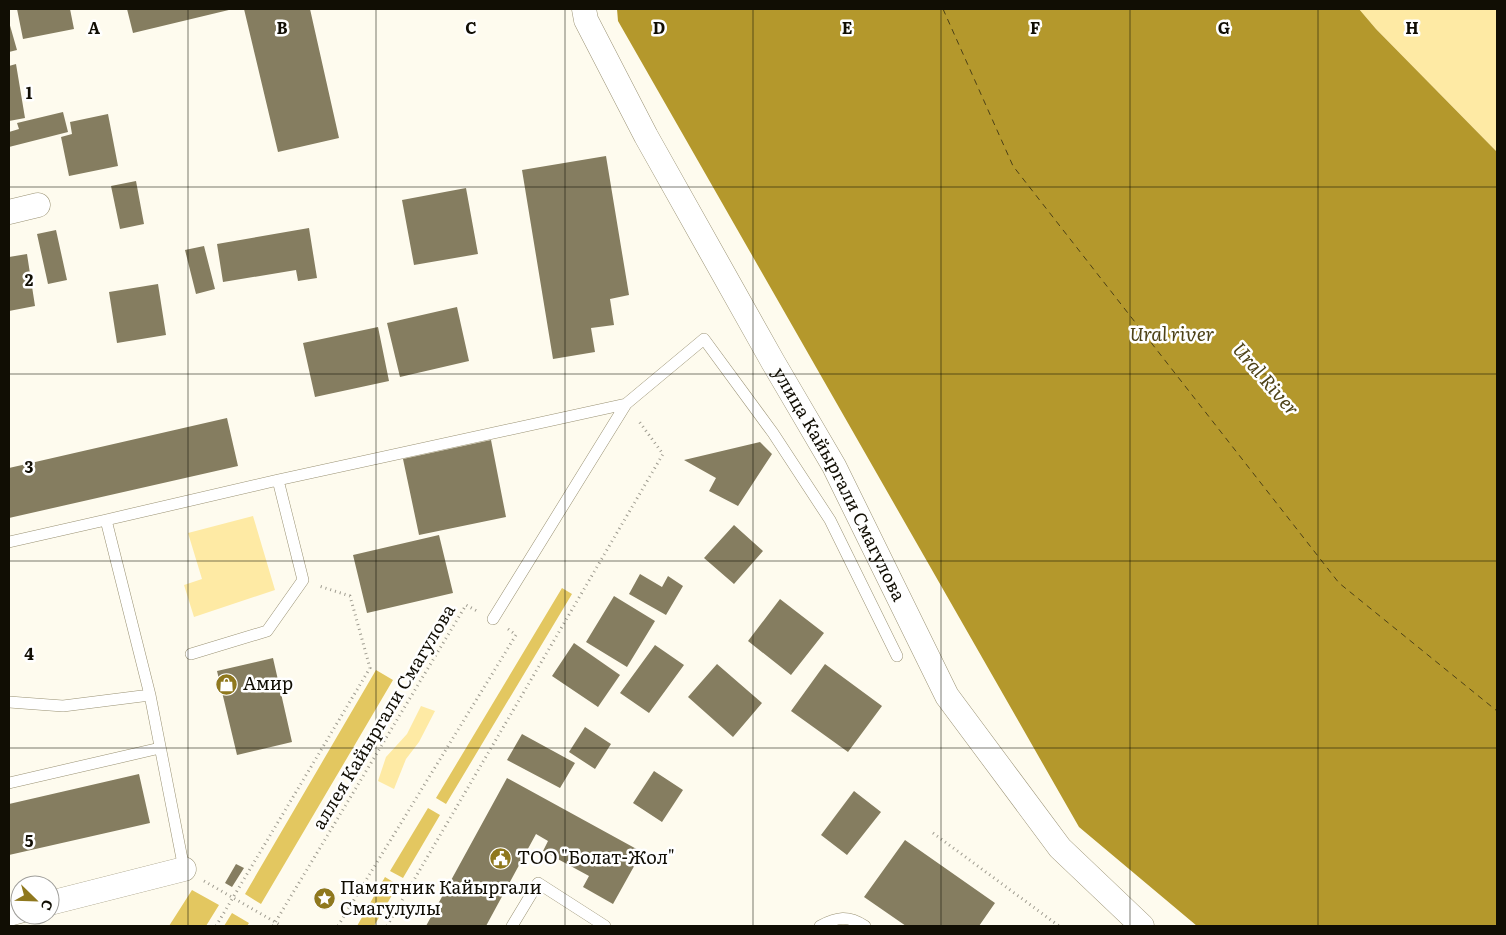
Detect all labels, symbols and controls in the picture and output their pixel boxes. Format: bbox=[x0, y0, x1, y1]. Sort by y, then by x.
text: A bbox=[88, 15, 100, 39]
text: B bbox=[276, 15, 288, 39]
text: C bbox=[465, 15, 477, 39]
text: D bbox=[653, 15, 665, 39]
text: E bbox=[842, 15, 853, 39]
text: F bbox=[1030, 15, 1040, 39]
text: G bbox=[1218, 15, 1230, 39]
text: H bbox=[1405, 15, 1419, 39]
text: 1 bbox=[26, 80, 33, 104]
text: 2 bbox=[25, 267, 34, 291]
water label: Ural river bbox=[1129, 319, 1215, 347]
water label: Ural River bbox=[1227, 336, 1307, 421]
street label: улица Кайыргали Смагулова bbox=[767, 361, 913, 606]
text: 3 bbox=[25, 454, 34, 478]
street label: аллея Кайыргали Смагулова bbox=[305, 598, 461, 834]
text: 4 bbox=[24, 641, 34, 665]
place label: Амир bbox=[243, 669, 293, 696]
shop icon: Амир bbox=[215, 672, 239, 696]
text: 5 bbox=[25, 828, 34, 852]
place label: ТОО "Болат-Жол" bbox=[517, 843, 675, 870]
public building icon: ТОО "Болат-Жол" bbox=[489, 846, 513, 870]
place label: Памятник Кайыргали Смагулулы bbox=[340, 873, 542, 921]
north arrow bbox=[10, 875, 60, 925]
place icon: Памятник Кайыргали Смагулулы bbox=[312, 886, 336, 910]
text: С bbox=[37, 897, 59, 914]

